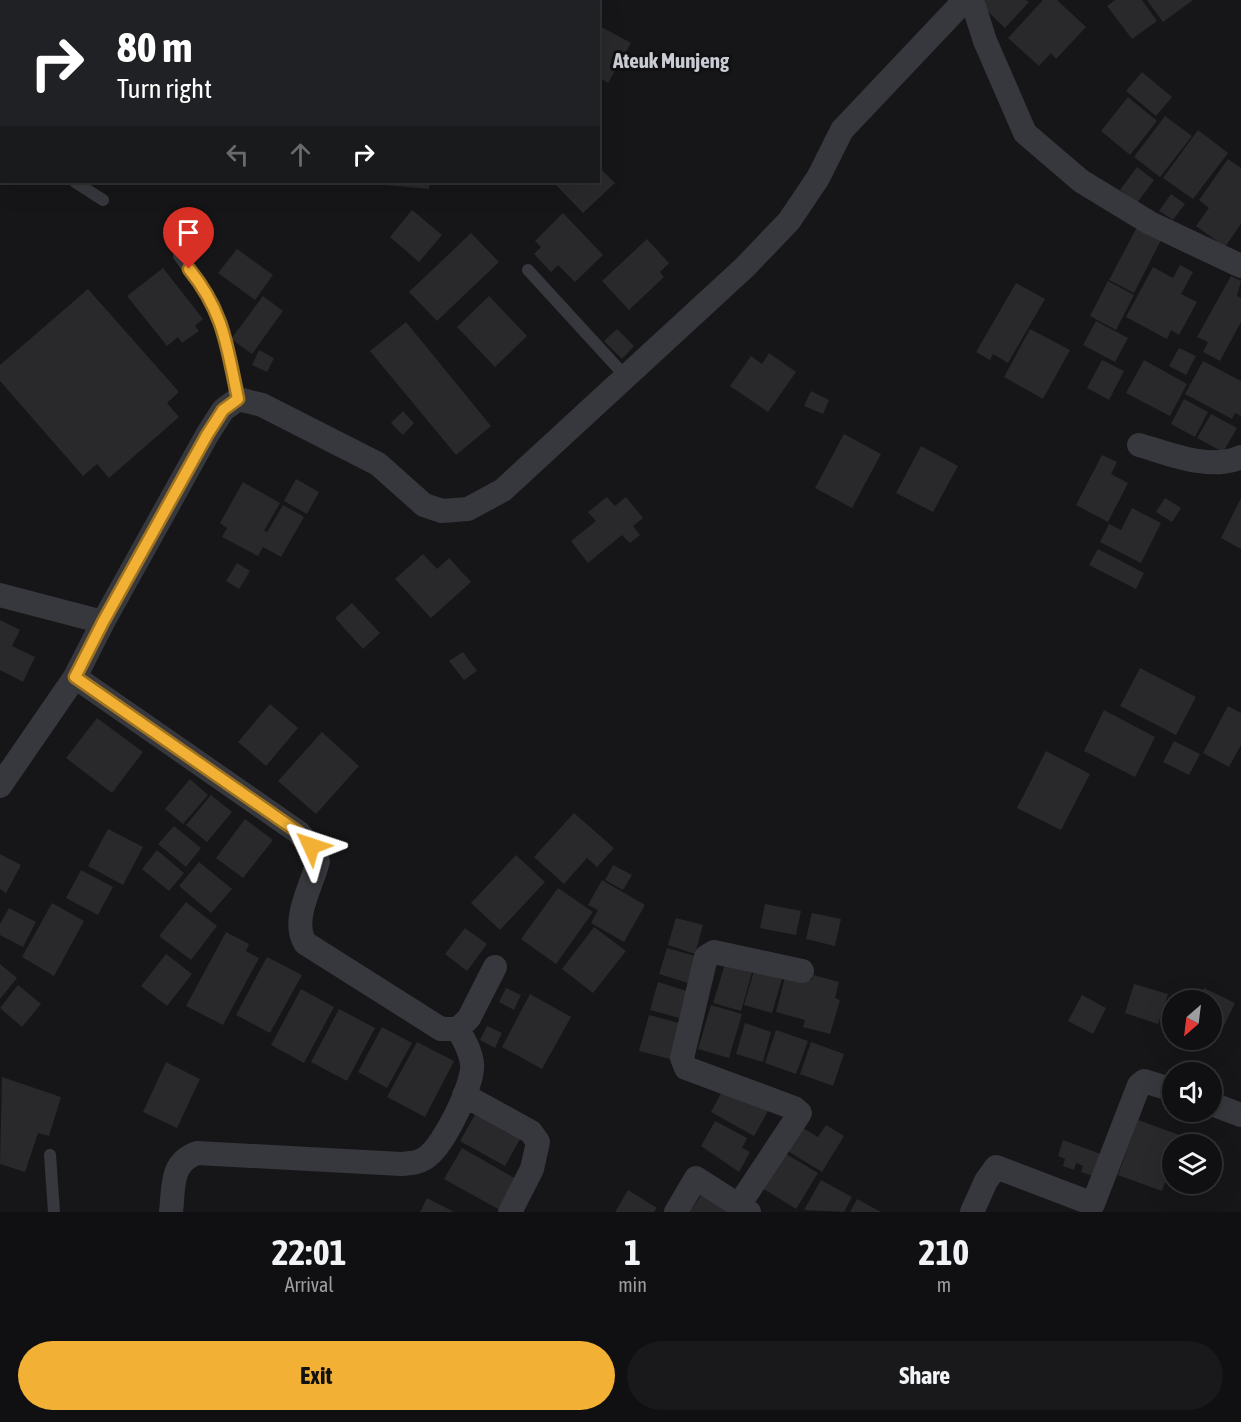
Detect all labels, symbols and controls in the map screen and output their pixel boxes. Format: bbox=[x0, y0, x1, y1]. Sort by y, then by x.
text: 80 m bbox=[117, 23, 192, 71]
icon: right bbox=[18, 24, 96, 102]
district label: Ateuk Munjeng bbox=[612, 48, 730, 72]
text: Turn right bbox=[117, 73, 212, 104]
icon: left bbox=[221, 138, 254, 171]
icon: ahead bbox=[284, 138, 317, 171]
icon: right bbox=[347, 138, 380, 171]
pin bbox=[163, 207, 214, 269]
icon: arrive bbox=[172, 216, 205, 249]
position arrow bbox=[279, 814, 343, 878]
north arrow bbox=[1162, 990, 1222, 1050]
map controls bbox=[1162, 990, 1222, 1194]
button: sound bbox=[1162, 1062, 1222, 1122]
button: layers bbox=[1162, 1134, 1222, 1194]
text: 22:01 bbox=[272, 1231, 346, 1273]
text: 1 bbox=[624, 1231, 641, 1273]
text: 210 bbox=[919, 1231, 969, 1273]
text: Arrival bbox=[285, 1273, 334, 1296]
text: min bbox=[618, 1273, 647, 1296]
text: m bbox=[937, 1273, 951, 1296]
button: Exit bbox=[18, 1341, 615, 1410]
button: Share bbox=[627, 1341, 1223, 1410]

